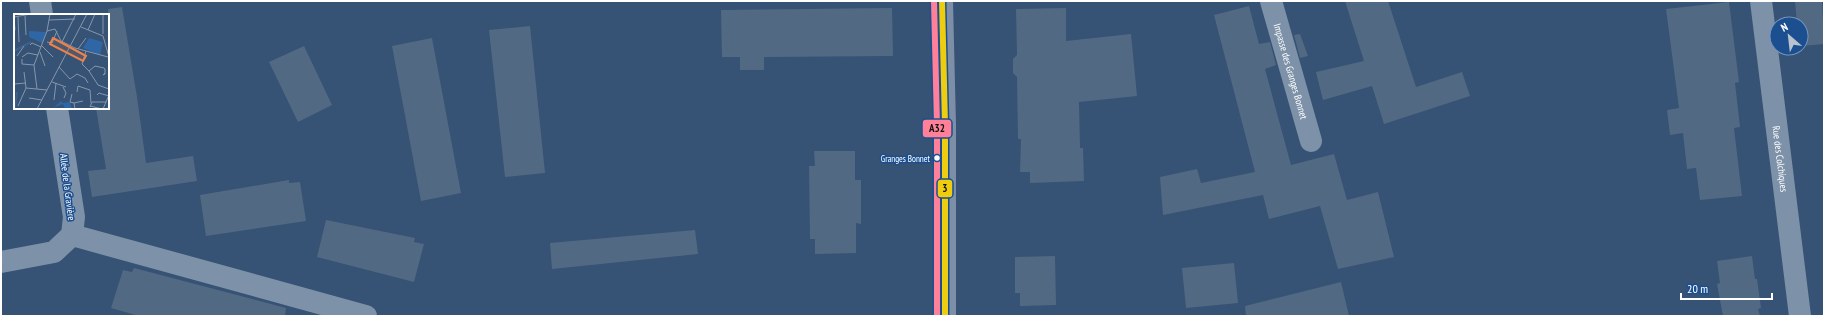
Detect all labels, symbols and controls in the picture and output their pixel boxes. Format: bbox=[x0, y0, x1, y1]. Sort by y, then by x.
inset map bbox=[14, 14, 109, 109]
north arrow bbox=[1769, 16, 1809, 56]
text: N bbox=[1778, 20, 1790, 35]
street label: Impasse des Granges Bonnet bbox=[1271, 22, 1310, 121]
line badge: A32 bbox=[922, 119, 952, 138]
text: A32 bbox=[928, 121, 945, 135]
street label: Rue des Colchiques bbox=[1769, 125, 1791, 193]
street label: Allée de la Gravière bbox=[57, 153, 78, 221]
place label: Granges Bonnet bbox=[881, 153, 931, 164]
marker: Granges Bonnet bbox=[932, 153, 942, 163]
line badge: 3 bbox=[937, 179, 953, 198]
text: 3 bbox=[942, 181, 948, 195]
scale bar bbox=[1681, 275, 1772, 301]
text: 20 m bbox=[1687, 281, 1708, 296]

